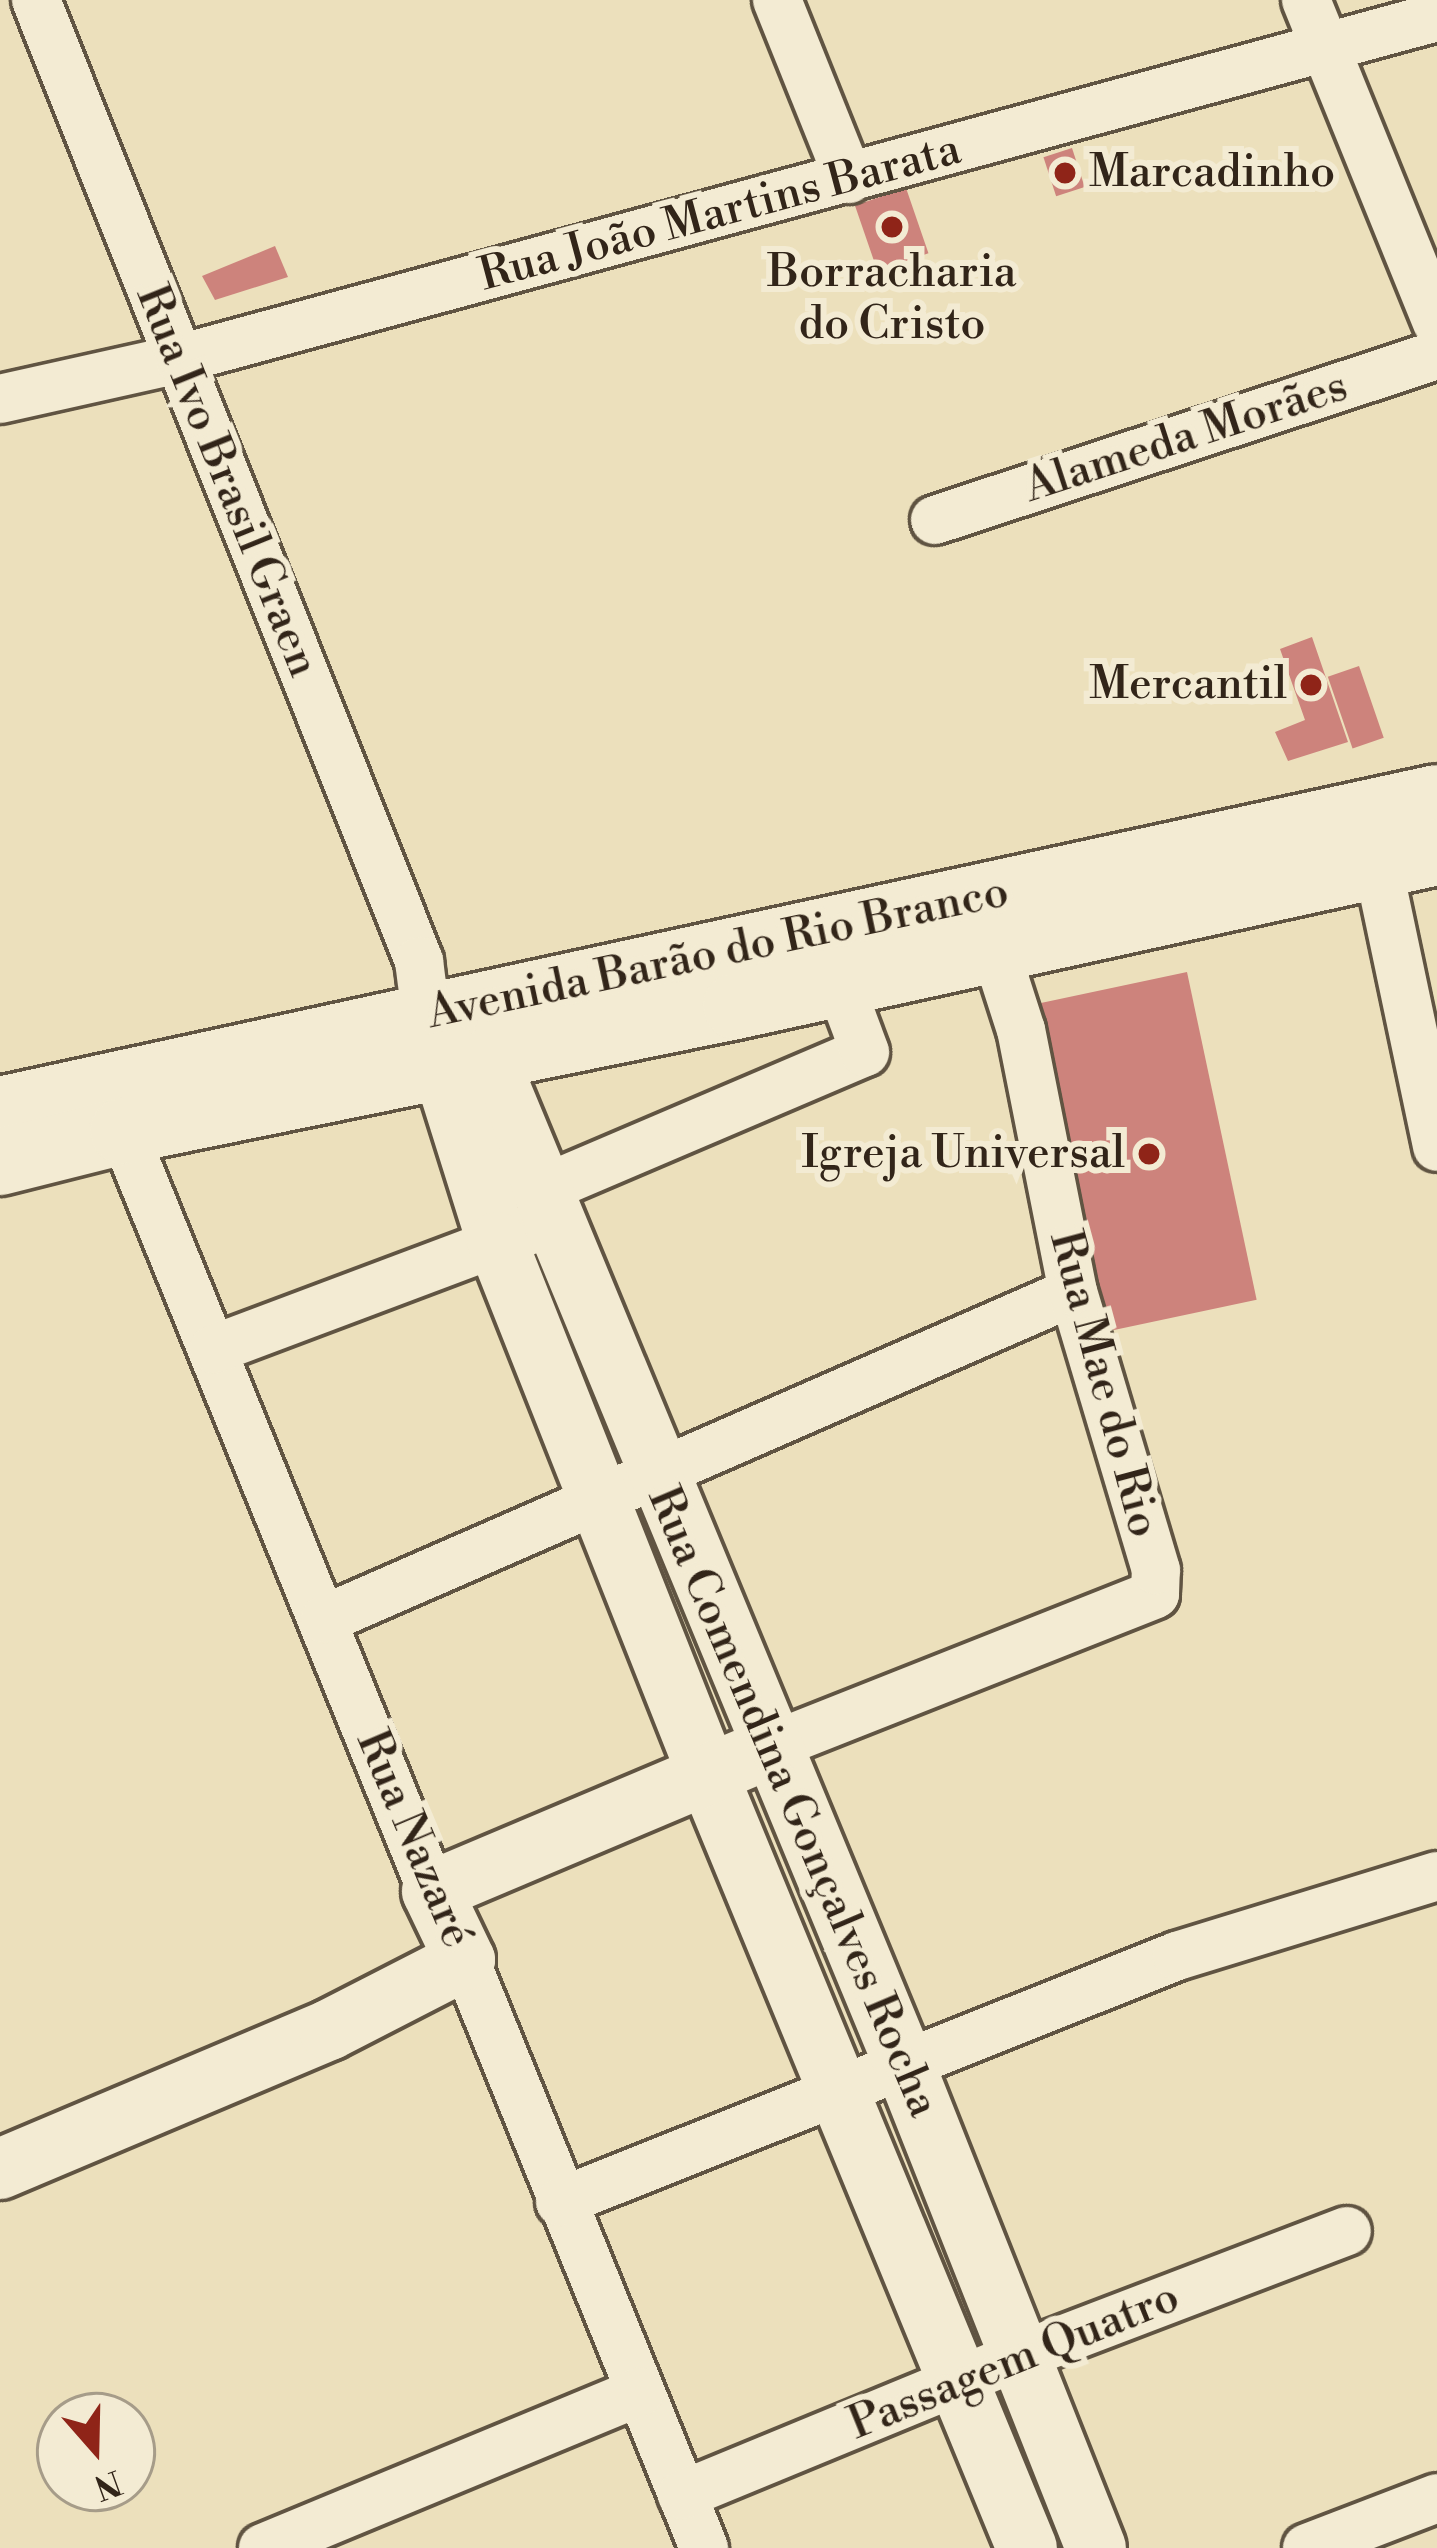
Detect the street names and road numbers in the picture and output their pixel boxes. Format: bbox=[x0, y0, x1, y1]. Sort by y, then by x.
street label: Rua João Martins Barata bbox=[473, 123, 967, 303]
street label: Rua Ivo Brasil Graen bbox=[124, 277, 330, 685]
street label: Alameda Morães bbox=[1018, 359, 1354, 515]
street label: Avenida Barão do Rio Branco bbox=[423, 865, 1013, 1041]
street label: Rua Mae do Rio bbox=[1037, 1225, 1171, 1543]
street label: Rua Comendina Gonçalves Rocha bbox=[635, 1479, 951, 2125]
street label: Rua Nazaré bbox=[344, 1722, 484, 1956]
street label: Passagem Quatro bbox=[841, 2270, 1187, 2452]

